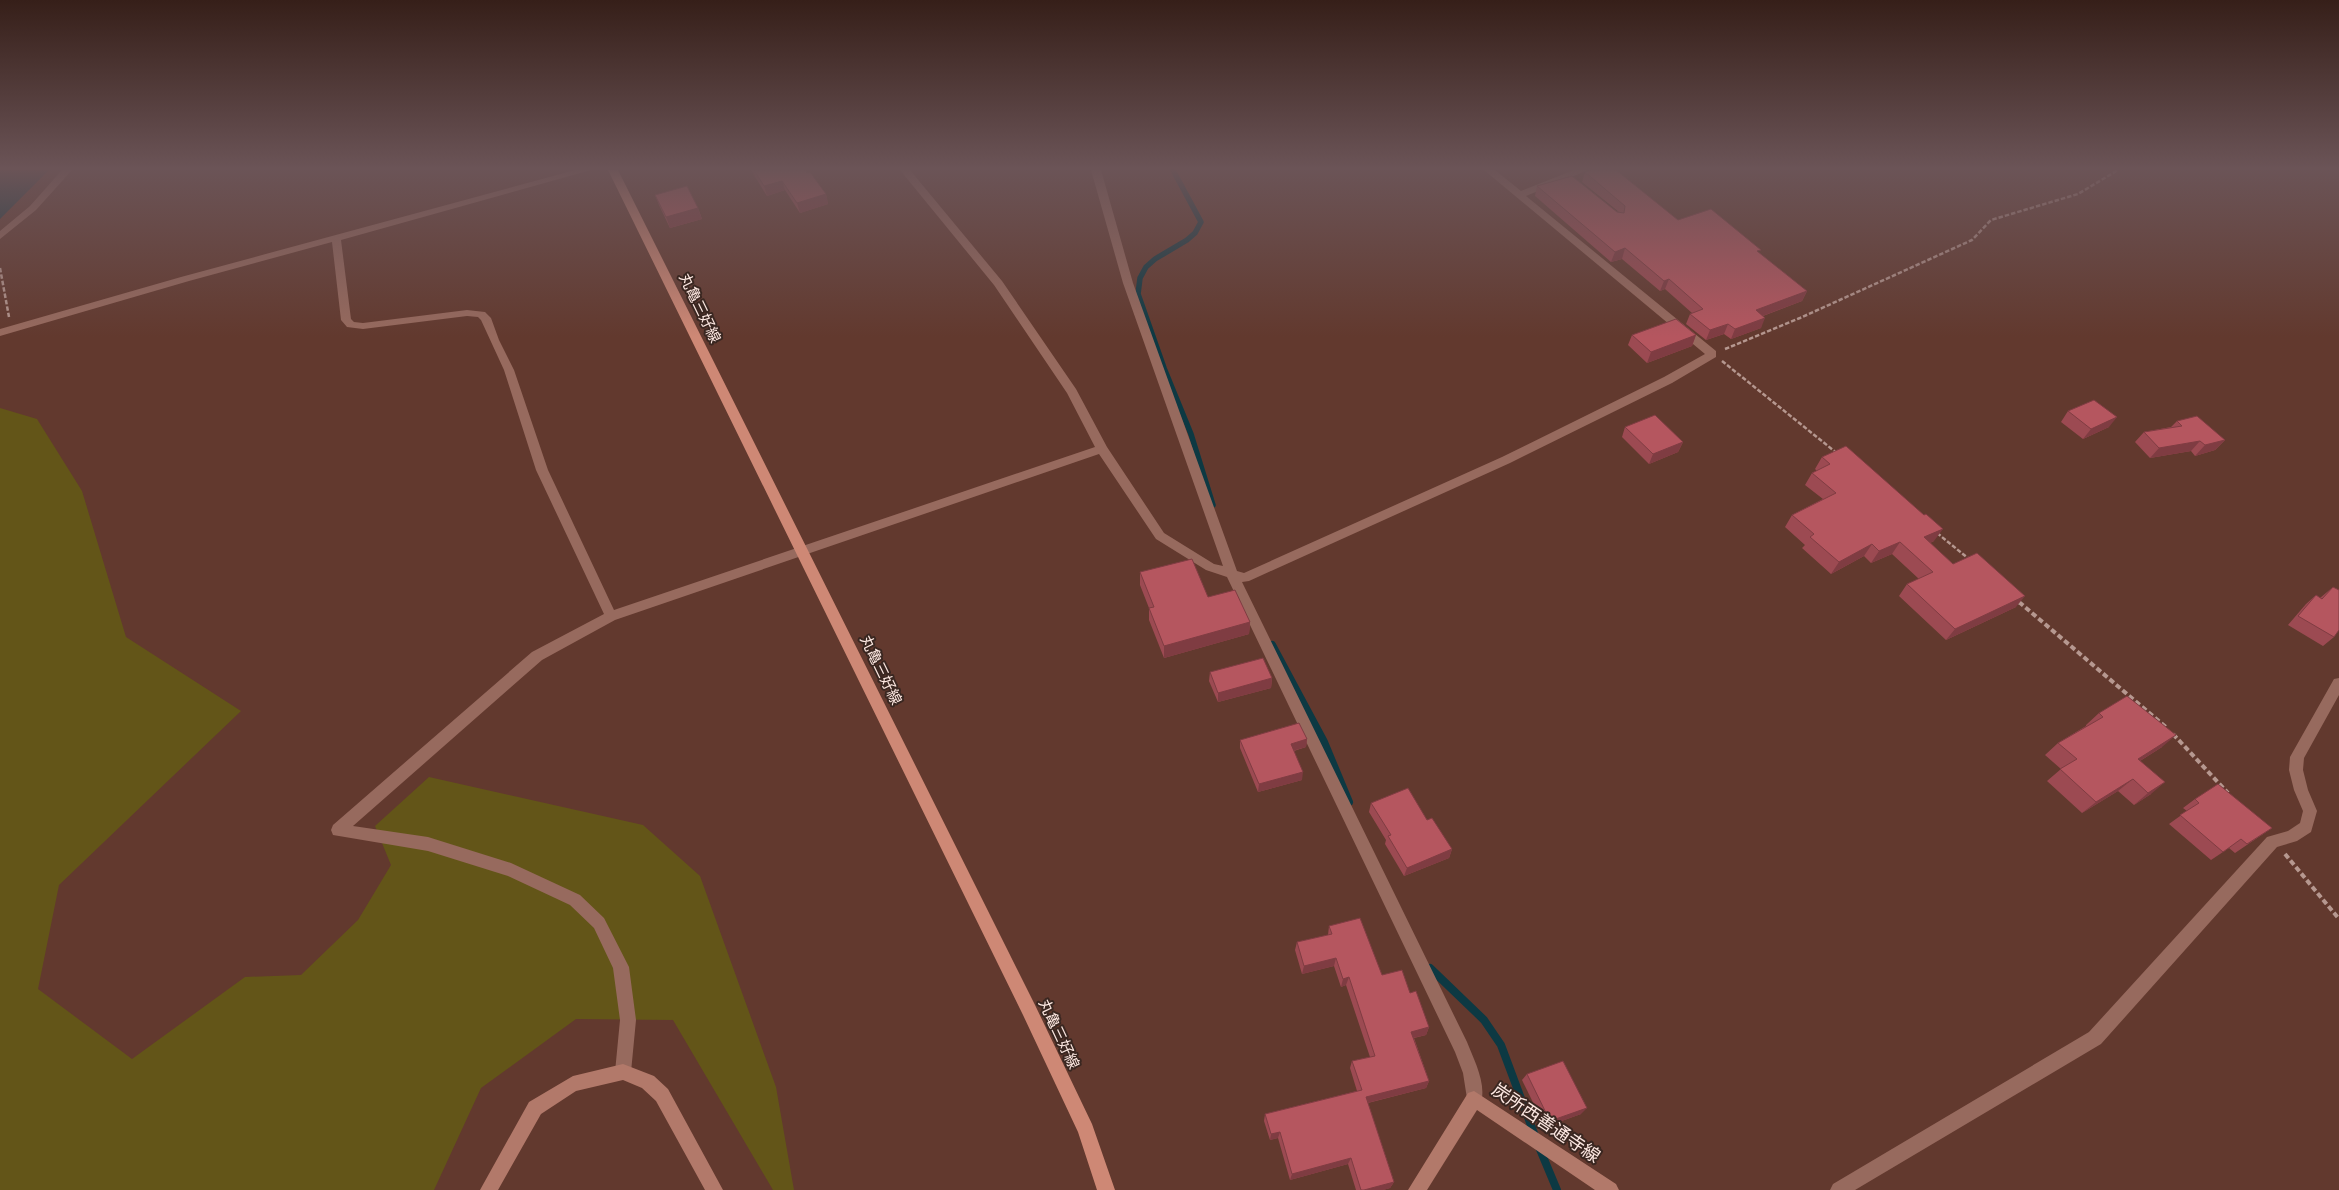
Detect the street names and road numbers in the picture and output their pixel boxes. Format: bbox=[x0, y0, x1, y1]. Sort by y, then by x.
street label: 丸亀三好線 bbox=[676, 270, 725, 345]
street label: 丸亀三好線 bbox=[857, 632, 906, 707]
street label: 丸亀三好線 bbox=[1036, 996, 1083, 1071]
street label: 炭所西善通寺線 bbox=[1489, 1079, 1604, 1166]

